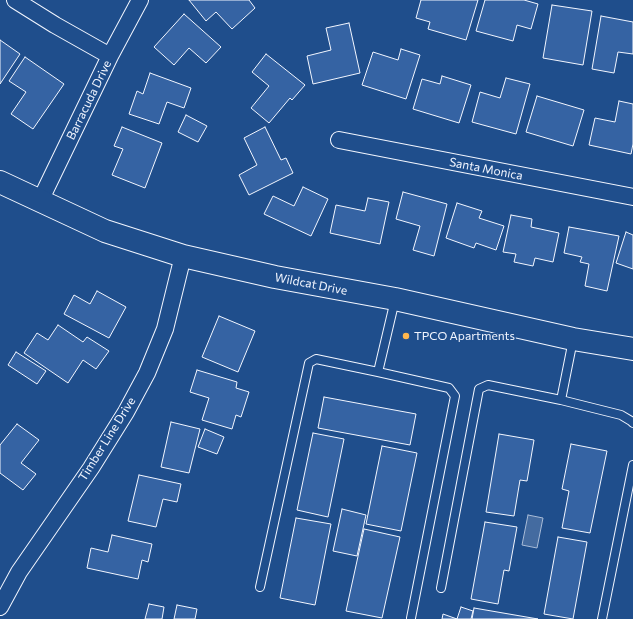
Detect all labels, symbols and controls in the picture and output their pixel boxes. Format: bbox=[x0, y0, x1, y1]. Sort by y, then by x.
street label: Barracuda Drive bbox=[63, 58, 115, 142]
street label: Santa Monica bbox=[448, 155, 524, 183]
street label: Wildcat Drive bbox=[273, 270, 349, 298]
place label: TPCO Apartments bbox=[414, 329, 515, 343]
marker: TPCO Apartments bbox=[401, 331, 411, 341]
street label: Timber Line Drive bbox=[75, 394, 139, 484]

